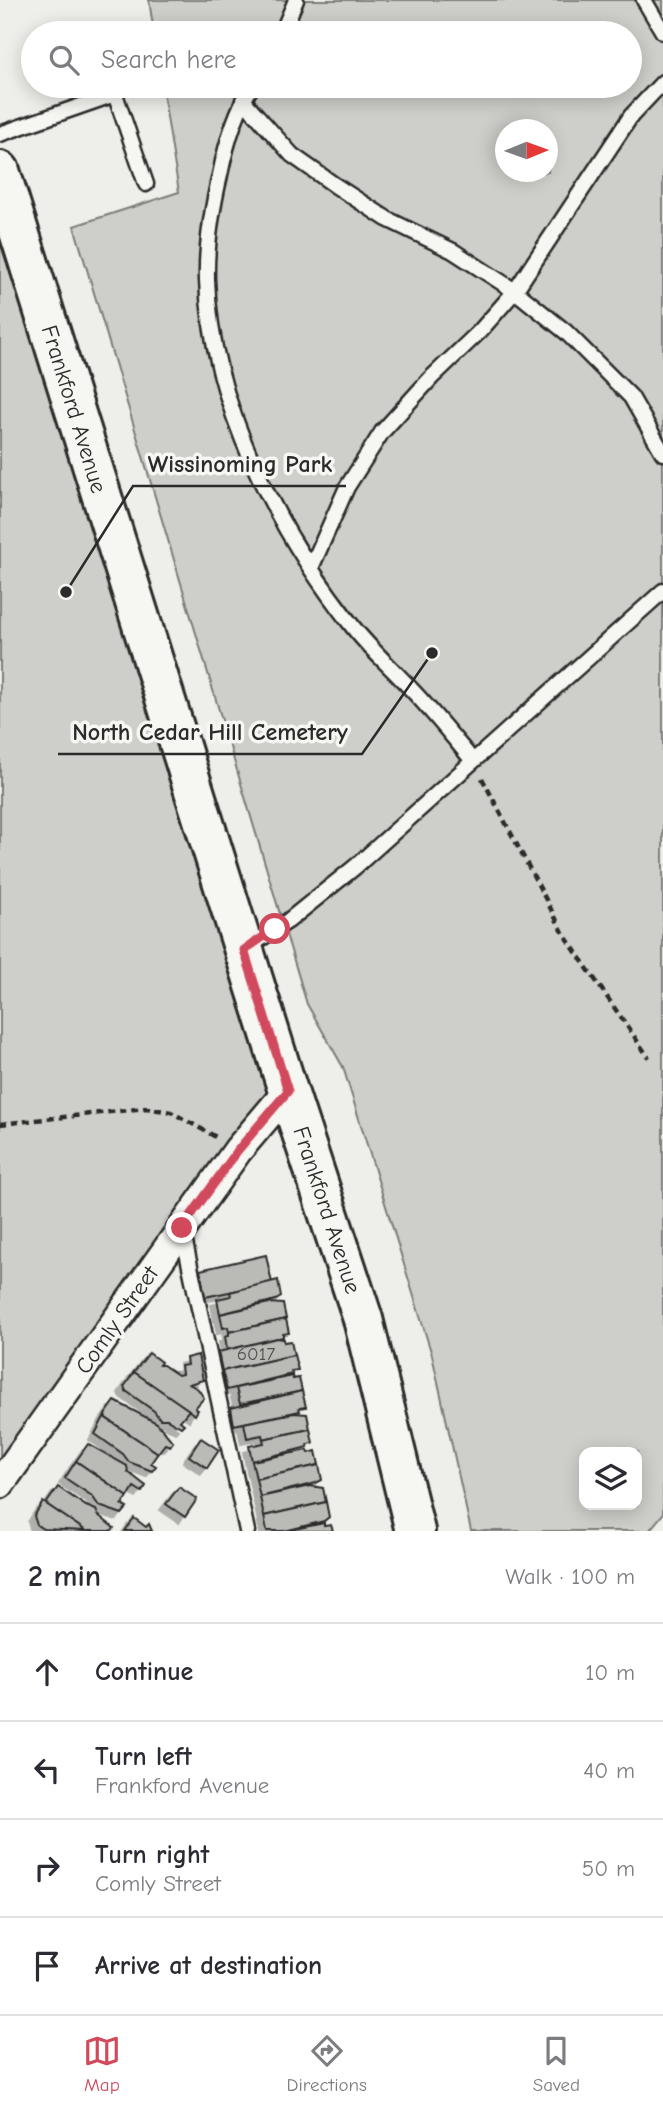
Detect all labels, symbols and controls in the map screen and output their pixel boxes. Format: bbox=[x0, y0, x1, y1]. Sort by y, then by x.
search box bbox=[21, 21, 642, 98]
icon: search bbox=[45, 41, 83, 79]
text: Search here bbox=[101, 45, 236, 75]
north arrow bbox=[495, 119, 558, 182]
street label: Frankford Avenue bbox=[36, 322, 112, 496]
callout: Wissinoming Park bbox=[133, 441, 346, 486]
text: Wissinoming Park bbox=[148, 450, 332, 478]
callout: North Cedar Hill Cemetery bbox=[58, 709, 362, 754]
text: North Cedar Hill Cemetery bbox=[72, 718, 348, 746]
route start bbox=[259, 913, 290, 944]
street label: Frankford Avenue bbox=[287, 1123, 367, 1297]
route end bbox=[166, 1212, 197, 1243]
street label: Comly Street bbox=[70, 1260, 165, 1379]
house number: 6017 bbox=[237, 1343, 275, 1365]
map controls bbox=[579, 1447, 642, 1510]
button: layers bbox=[579, 1447, 642, 1510]
text: 2 min bbox=[28, 1559, 101, 1594]
text: Walk · 100 m bbox=[505, 1563, 635, 1590]
icon: ahead bbox=[28, 1653, 66, 1691]
text: Continue bbox=[95, 1657, 193, 1687]
text: 10 m bbox=[585, 1659, 635, 1686]
text: Turn left bbox=[95, 1742, 192, 1772]
icon: left bbox=[28, 1751, 66, 1789]
text: 40 m bbox=[583, 1757, 635, 1784]
text: Frankford Avenue bbox=[95, 1772, 269, 1799]
text: Turn right bbox=[95, 1840, 209, 1870]
icon: right bbox=[28, 1849, 66, 1887]
text: 50 m bbox=[582, 1855, 635, 1882]
text: Comly Street bbox=[95, 1870, 221, 1897]
icon: arrive bbox=[28, 1947, 66, 1985]
text: Arrive at destination bbox=[95, 1951, 322, 1981]
tab: Map bbox=[83, 2032, 121, 2096]
tab: Directions bbox=[287, 2032, 367, 2096]
tab: Saved bbox=[533, 2032, 580, 2096]

